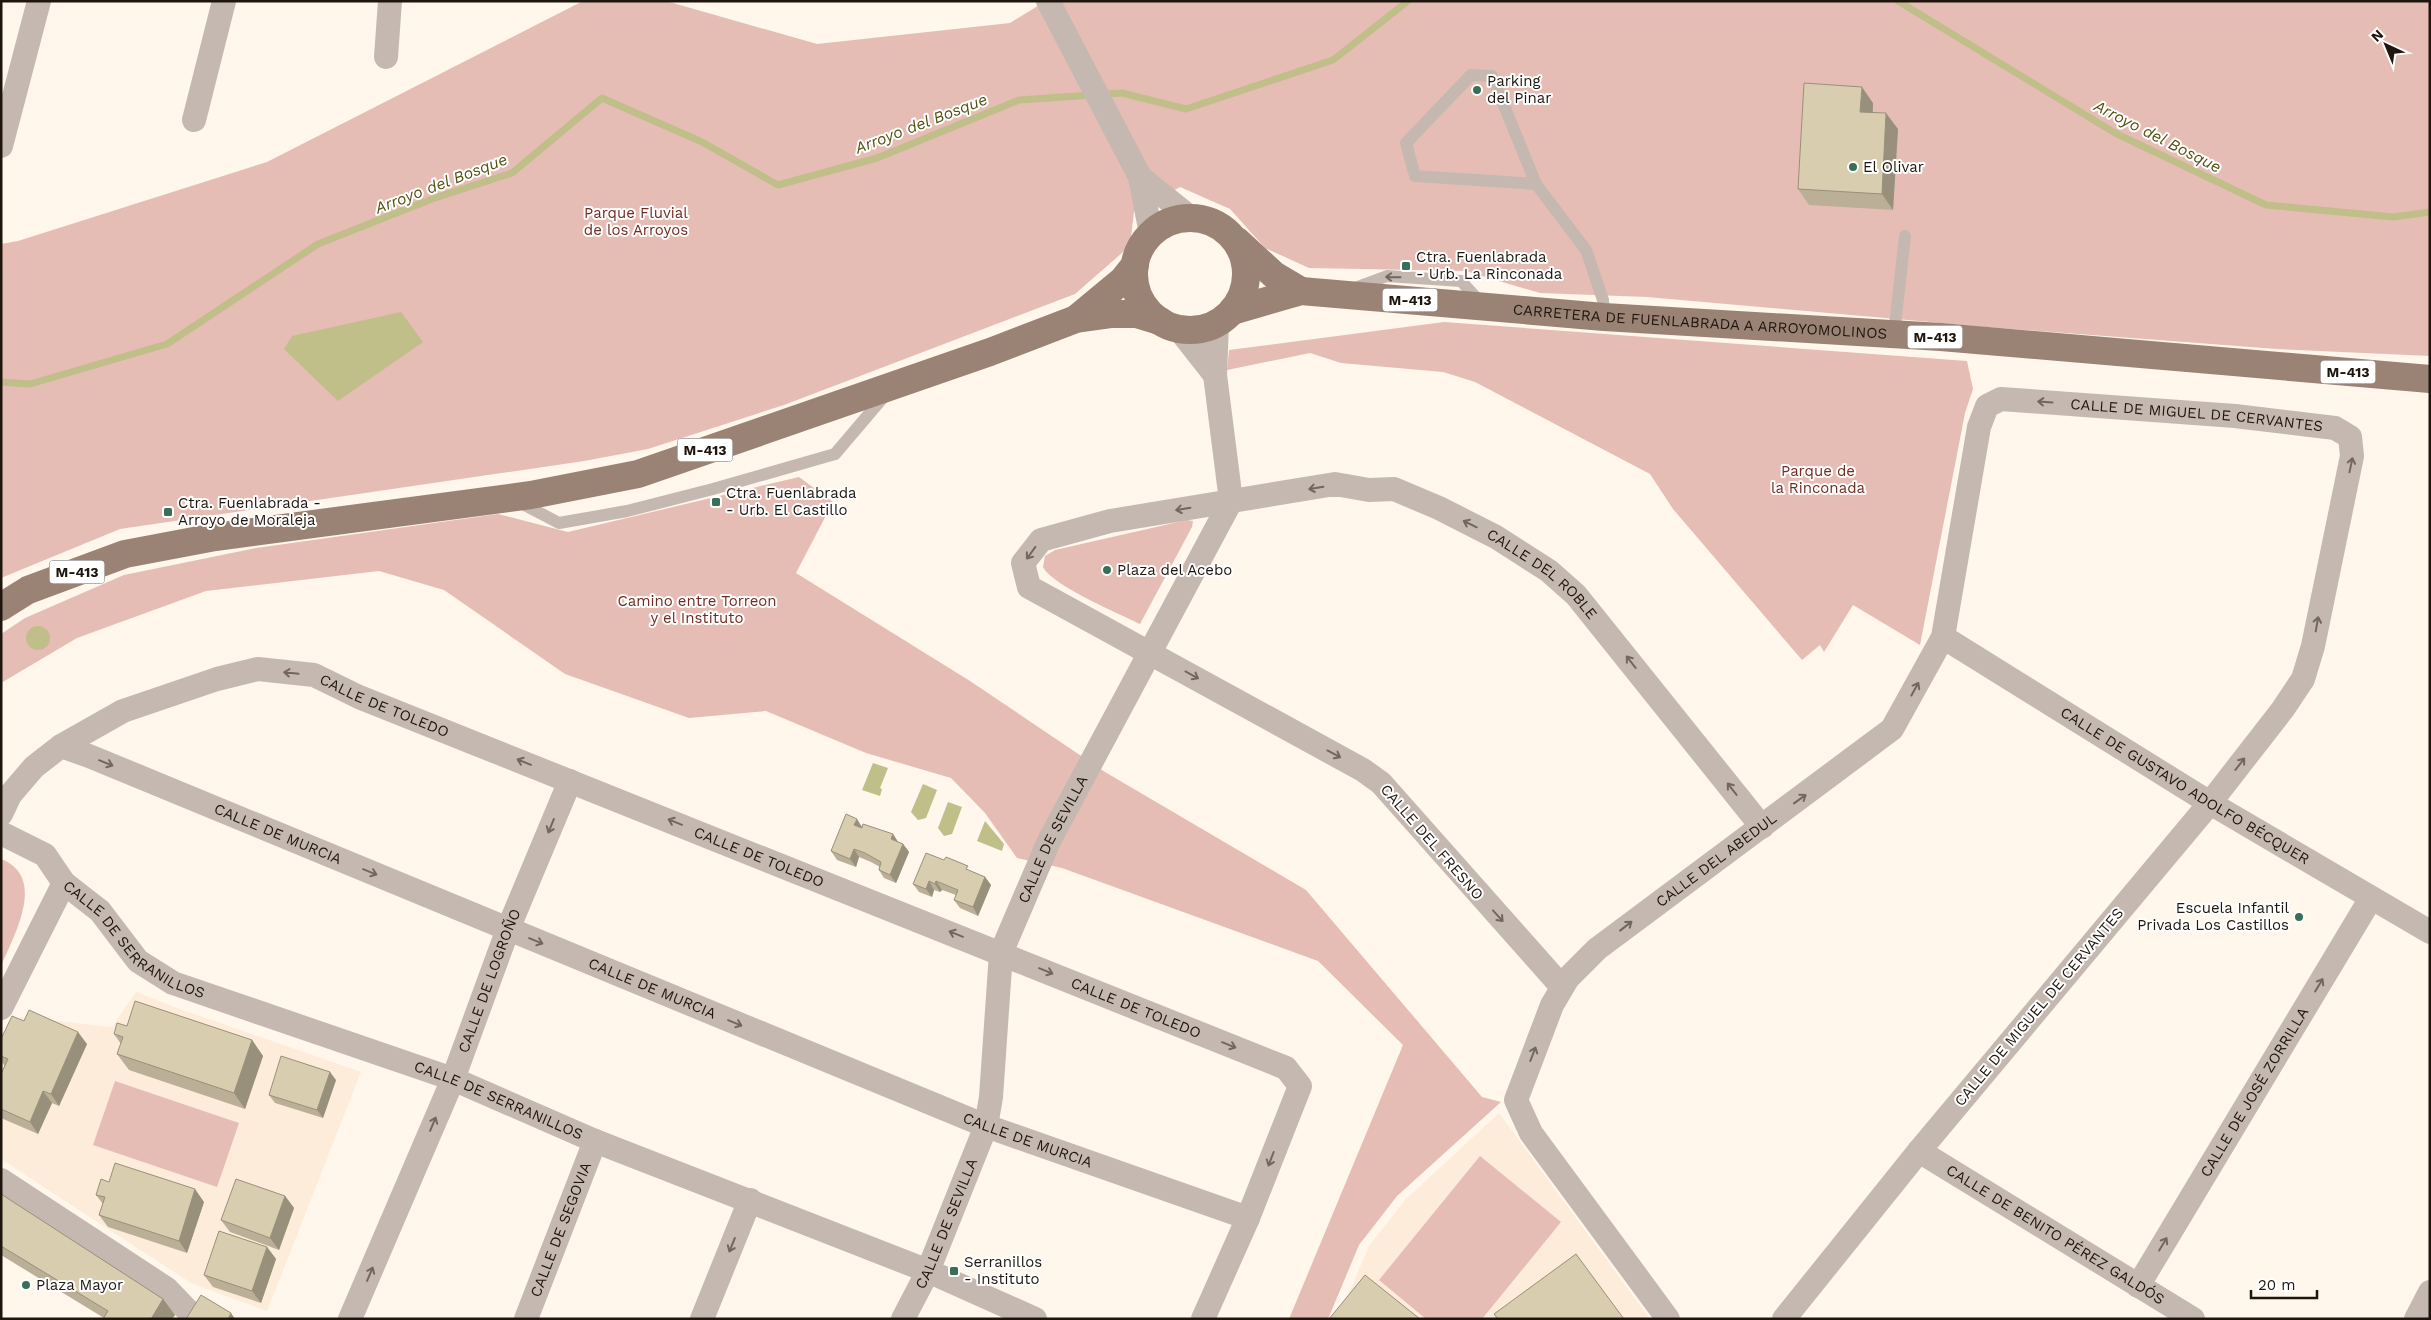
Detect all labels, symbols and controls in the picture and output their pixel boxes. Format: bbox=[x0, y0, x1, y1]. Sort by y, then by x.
north arrow bbox=[2361, 20, 2411, 70]
text: N bbox=[2368, 26, 2386, 45]
place label: Parking del Pinar bbox=[1487, 72, 1551, 107]
marker: Parking del Pinar bbox=[1471, 84, 1483, 96]
water label: Arroyo del Bosque bbox=[852, 90, 990, 158]
water label: Arroyo del Bosque bbox=[2090, 96, 2224, 177]
water label: Arroyo del Bosque bbox=[372, 150, 510, 218]
place label: El Olivar bbox=[1863, 158, 1924, 176]
marker: El Olivar bbox=[1847, 161, 1859, 173]
park label: Parque Fluvial de los Arroyos bbox=[584, 204, 688, 239]
place label: Ctra. Fuenlabrada - Urb. La Rinconada bbox=[1416, 248, 1563, 283]
marker: Ctra. Fuenlabrada - Urb. La Rinconada bbox=[1400, 260, 1412, 272]
one-way arrow bbox=[1385, 272, 1402, 282]
road number: M-413 bbox=[1382, 288, 1438, 312]
street label: CARRETERA DE FUENLABRADA A ARROYOMOLINOS bbox=[1512, 300, 1888, 343]
road number: M-413 bbox=[1908, 326, 1962, 348]
road number: M-413 bbox=[2320, 361, 2376, 384]
street label: CALLE DE MIGUEL DE CERVANTES bbox=[2070, 395, 2324, 435]
one-way arrow bbox=[2038, 397, 2054, 406]
road number: M-413 bbox=[678, 438, 732, 462]
one-way arrow bbox=[2346, 458, 2356, 474]
park label: Parque de la Rinconada bbox=[1771, 462, 1866, 497]
one-way arrow bbox=[1308, 483, 1324, 493]
place label: Ctra. Fuenlabrada - Urb. El Castillo bbox=[726, 484, 857, 519]
place label: Ctra. Fuenlabrada - Arroyo de Moraleja bbox=[178, 494, 321, 529]
marker: Ctra. Fuenlabrada - Urb. El Castillo bbox=[710, 496, 722, 508]
one-way arrow bbox=[1176, 504, 1192, 514]
marker: Ctra. Fuenlabrada - Arroyo de Moraleja bbox=[162, 506, 174, 518]
one-way arrow bbox=[1463, 519, 1478, 528]
street label: CALLE DEL ROBLE bbox=[1484, 525, 1601, 623]
one-way arrow bbox=[1026, 546, 1036, 560]
road number: M-413 bbox=[50, 560, 104, 584]
place label: Plaza del Acebo bbox=[1117, 561, 1232, 579]
marker: Plaza del Acebo bbox=[1101, 564, 1113, 576]
park label: Camino entre Torreon y el Instituto bbox=[617, 592, 777, 627]
one-way arrow bbox=[2313, 617, 2323, 633]
one-way arrow bbox=[1625, 656, 1636, 669]
one-way arrow bbox=[284, 668, 300, 678]
street label: CALLE DE TOLEDO bbox=[317, 670, 452, 741]
one-way arrow bbox=[1184, 671, 1198, 681]
one-way arrow bbox=[1911, 682, 1921, 697]
street label: CALLE DE GUSTAVO ADOLFO BÉCQUER bbox=[2057, 703, 2313, 868]
one-way arrow bbox=[1326, 749, 1341, 759]
one-way arrow bbox=[517, 757, 532, 767]
one-way arrow bbox=[2235, 757, 2245, 771]
one-way arrow bbox=[98, 759, 114, 768]
street label: CALLE DE SEVILLA bbox=[1014, 772, 1091, 906]
street label: CALLE DEL FRESNO bbox=[1377, 780, 1487, 904]
one-way arrow bbox=[1726, 783, 1737, 796]
one-way arrow bbox=[1793, 794, 1806, 805]
street label: CALLE DE MURCIA bbox=[211, 800, 344, 868]
street label: CALLE DEL ABEDUL bbox=[1652, 809, 1780, 911]
one-way arrow bbox=[668, 817, 683, 827]
one-way arrow bbox=[546, 818, 556, 833]
street label: CALLE DE TOLEDO bbox=[691, 823, 827, 891]
one-way arrow bbox=[362, 868, 377, 877]
street label: CALLE DE SERRANILLOS bbox=[59, 877, 207, 1002]
place label: Escuela Infantil Privada Los Castillos bbox=[2137, 899, 2289, 934]
street label: CALLE DE MIGUEL DE CERVANTES bbox=[1951, 904, 2127, 1110]
street label: CALLE DE LOGROÑO bbox=[454, 906, 525, 1055]
one-way arrow bbox=[1492, 909, 1504, 922]
marker: Escuela Infantil Privada Los Castillos bbox=[2293, 911, 2305, 923]
one-way arrow bbox=[1619, 921, 1633, 931]
one-way arrow bbox=[949, 929, 964, 938]
one-way arrow bbox=[528, 937, 543, 946]
street label: CALLE DE MURCIA bbox=[586, 954, 719, 1023]
one-way arrow bbox=[1038, 967, 1053, 976]
street label: CALLE DE TOLEDO bbox=[1068, 974, 1204, 1042]
one-way arrow bbox=[2314, 978, 2324, 992]
street label: CALLE DE JOSÉ ZORRILLA bbox=[2196, 1004, 2312, 1180]
one-way arrow bbox=[727, 1018, 742, 1028]
one-way arrow bbox=[1221, 1041, 1236, 1050]
one-way arrow bbox=[1529, 1047, 1538, 1063]
street label: CALLE DE SERRANILLOS bbox=[412, 1057, 586, 1144]
street label: CALLE DE MURCIA bbox=[960, 1108, 1095, 1172]
one-way arrow bbox=[429, 1117, 439, 1132]
one-way arrow bbox=[1266, 1151, 1275, 1166]
street label: CALLE DE SEVILLA bbox=[911, 1155, 981, 1292]
street label: CALLE DE SEGOVIA bbox=[526, 1159, 595, 1300]
street label: CALLE DE BENITO PÉREZ GALDÓS bbox=[1943, 1161, 2168, 1308]
one-way arrow bbox=[726, 1237, 736, 1252]
one-way arrow bbox=[2159, 1238, 2169, 1252]
place label: Serranillos - Instituto bbox=[964, 1253, 1042, 1288]
marker: Serranillos - Instituto bbox=[948, 1265, 960, 1277]
one-way arrow bbox=[365, 1267, 375, 1282]
scale bar bbox=[2251, 1268, 2317, 1300]
place label: Plaza Mayor bbox=[36, 1276, 123, 1294]
text: 20 m bbox=[2258, 1276, 2296, 1294]
marker: Plaza Mayor bbox=[20, 1279, 32, 1291]

